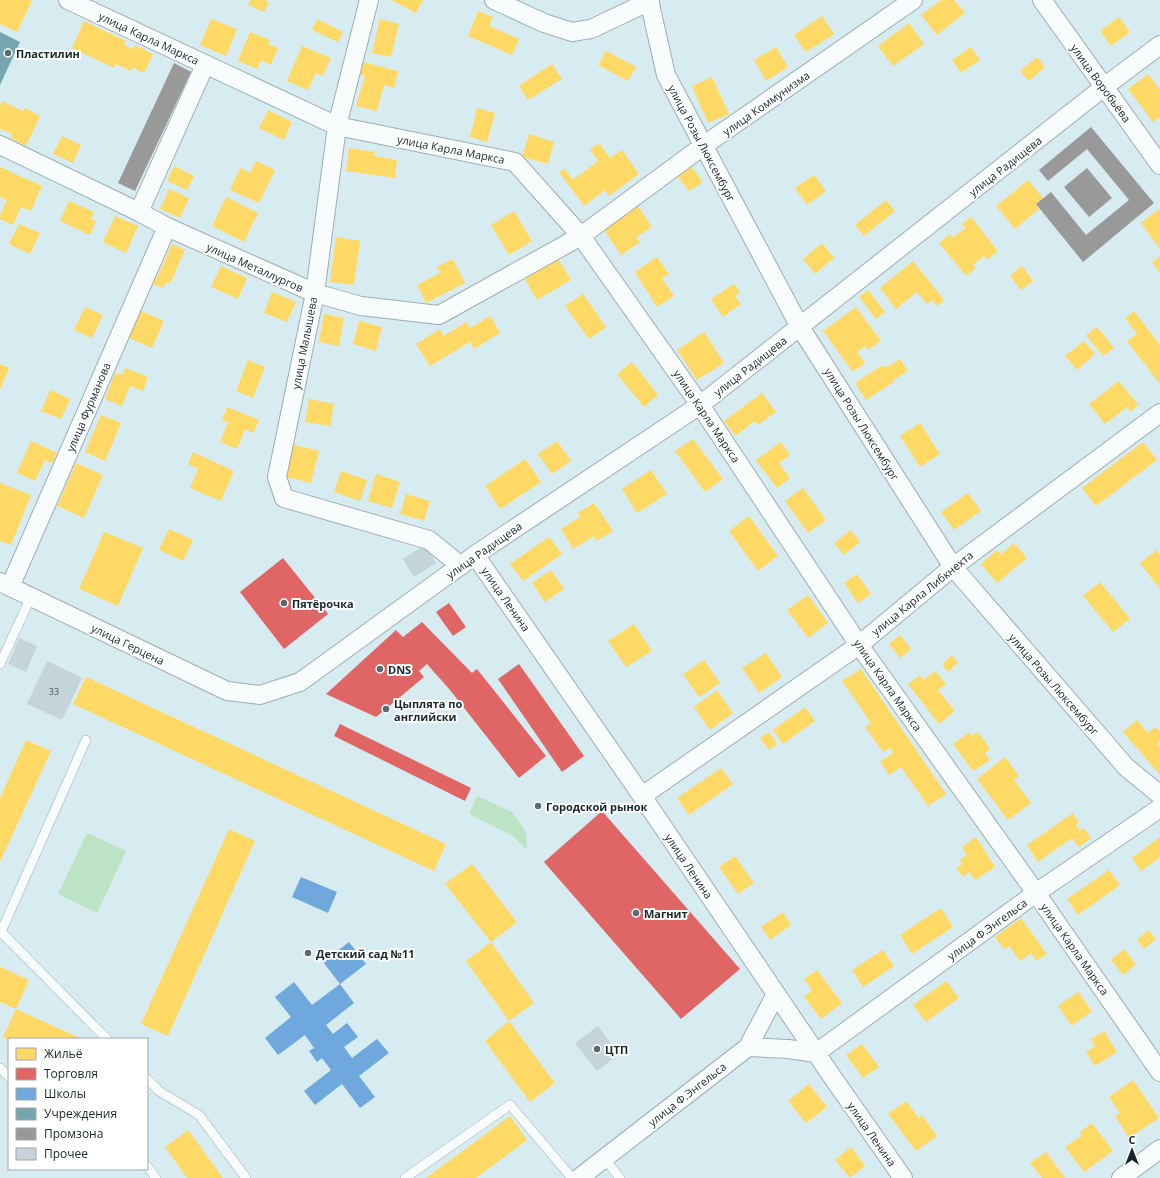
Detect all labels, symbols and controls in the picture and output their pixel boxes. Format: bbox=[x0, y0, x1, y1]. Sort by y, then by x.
street label: улица Карла Маркса bbox=[96, 8, 202, 68]
street label: улица Воробьёва bbox=[1067, 41, 1135, 125]
place label: Пластилин bbox=[16, 46, 80, 61]
marker: Пластилин bbox=[3, 48, 13, 58]
street label: улица Коммунизма bbox=[719, 67, 813, 139]
street label: улица Розы Люксембург bbox=[665, 82, 739, 204]
street label: улица Карла Маркса bbox=[396, 131, 506, 167]
street label: улица Радищева bbox=[965, 133, 1045, 199]
street label: улица Металлургов bbox=[204, 239, 306, 295]
street label: улица Малышева bbox=[288, 296, 320, 390]
street label: улица Радищева bbox=[710, 333, 790, 399]
street label: улица Фурманова bbox=[62, 360, 114, 454]
street label: улица Розы Люксембург bbox=[821, 365, 903, 483]
street label: улица Карла Маркса bbox=[670, 367, 744, 465]
street label: улица Радищева bbox=[443, 518, 525, 582]
street label: улица Карла Либкнехта bbox=[868, 547, 976, 639]
street label: улица Ленина bbox=[478, 564, 534, 634]
place label: Пятёрочка bbox=[292, 596, 354, 611]
marker: Пятёрочка bbox=[279, 598, 289, 608]
street label: улица Герцена bbox=[89, 620, 167, 668]
street label: улица Розы Люксембург bbox=[1006, 630, 1102, 738]
street label: улица Карла Маркса bbox=[851, 636, 925, 734]
place label: DNS bbox=[388, 662, 411, 677]
marker: DNS bbox=[375, 664, 385, 674]
house number: 33 bbox=[49, 685, 59, 698]
place label: Цыплята по английски bbox=[394, 696, 462, 724]
marker: Цыплята по английски bbox=[381, 704, 391, 714]
place label: Городской рынок bbox=[546, 799, 648, 814]
marker: Городской рынок bbox=[533, 801, 543, 811]
street label: улица Ленина bbox=[662, 830, 716, 902]
street label: улица Ф.Энгельса bbox=[944, 895, 1030, 963]
street label: улица Карла Маркса bbox=[1038, 900, 1112, 998]
place label: Магнит bbox=[644, 906, 688, 921]
marker: Магнит bbox=[631, 908, 641, 918]
place label: Детский сад №11 bbox=[316, 946, 415, 961]
marker: Детский сад №11 bbox=[303, 948, 313, 958]
legend bbox=[8, 1038, 148, 1170]
place label: ЦТП bbox=[605, 1042, 628, 1057]
marker: ЦТП bbox=[592, 1044, 602, 1054]
text: Жильё bbox=[44, 1045, 83, 1062]
street label: улица Ф.Энгельса bbox=[645, 1059, 729, 1129]
text: Торговля bbox=[44, 1065, 98, 1082]
text: Школы bbox=[44, 1085, 86, 1102]
street label: улица Ленина bbox=[844, 1099, 900, 1169]
text: Учреждения bbox=[44, 1105, 117, 1122]
text: Промзона bbox=[44, 1125, 103, 1142]
north arrow bbox=[1112, 1130, 1152, 1170]
text: С bbox=[1128, 1132, 1136, 1147]
text: Прочее bbox=[44, 1145, 88, 1162]

